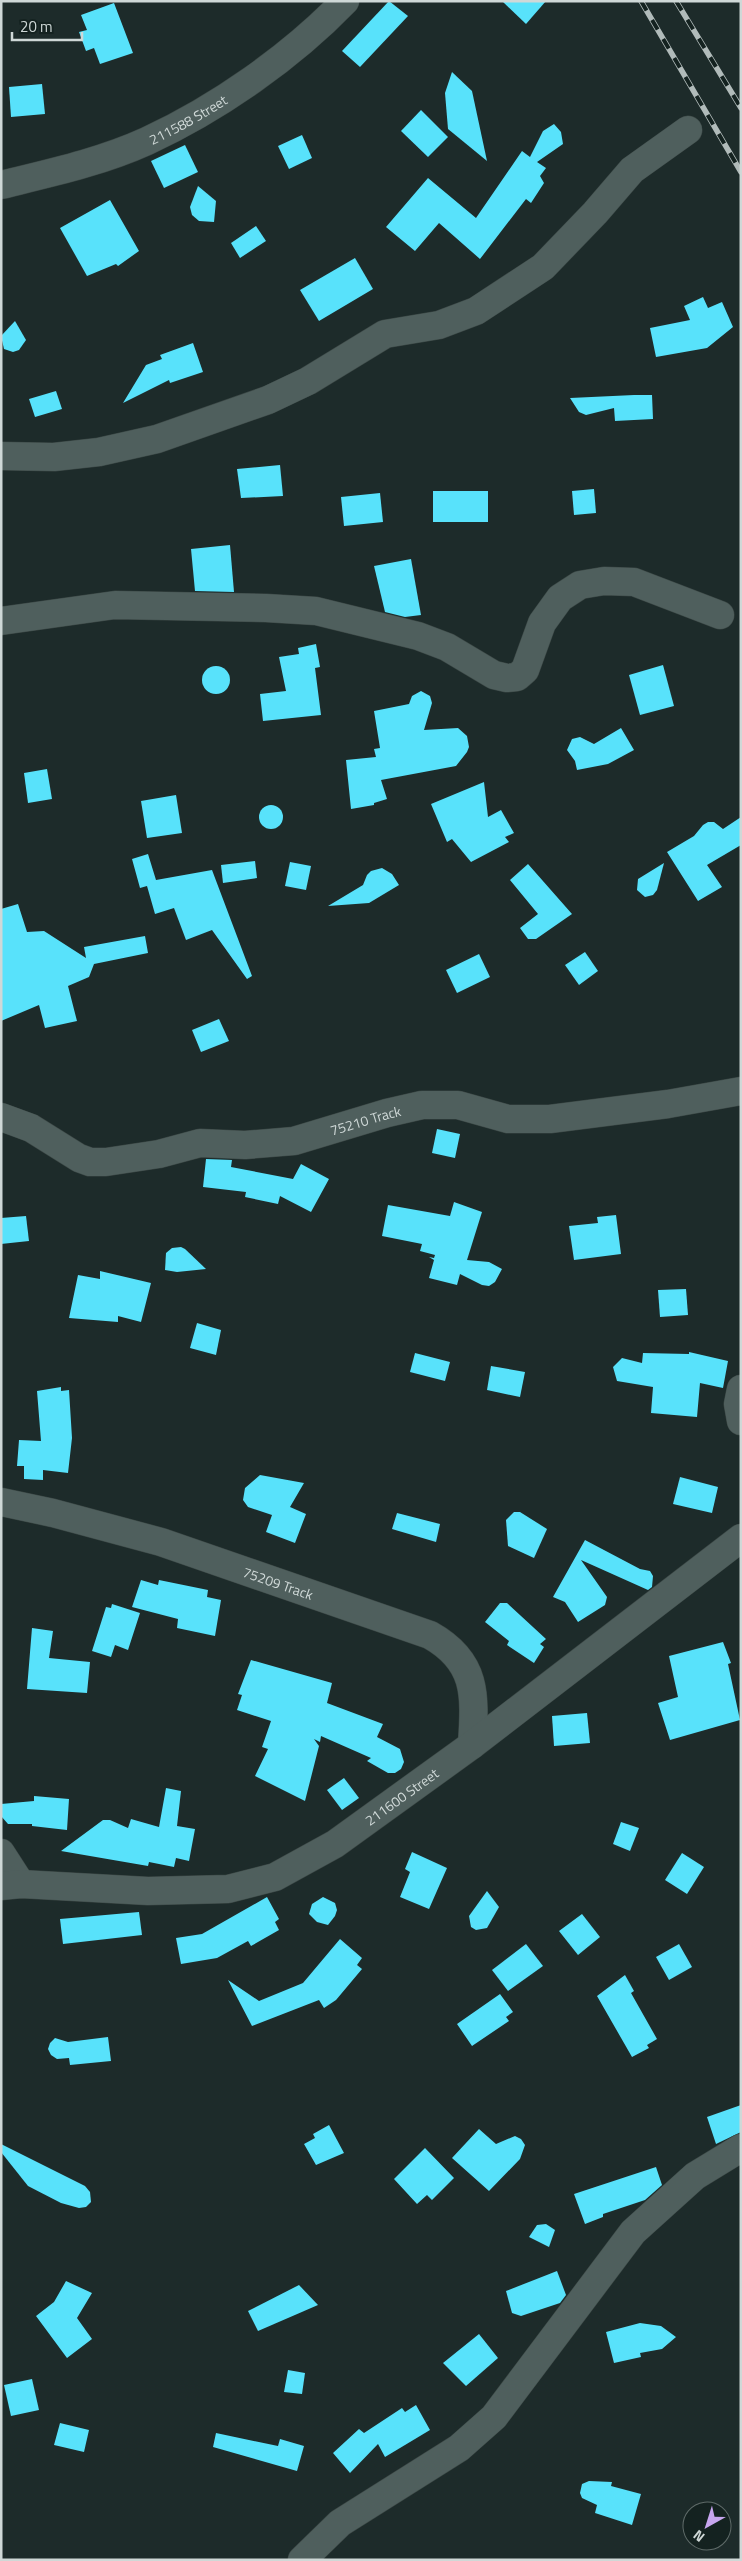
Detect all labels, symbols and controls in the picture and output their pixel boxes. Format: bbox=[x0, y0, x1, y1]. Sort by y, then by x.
scale bar bbox=[12, 10, 82, 42]
text: 20 m bbox=[20, 15, 53, 38]
street label: 211588 Street bbox=[145, 89, 231, 149]
street label: 75210 Track bbox=[327, 1100, 403, 1140]
street label: 75209 Track bbox=[240, 1561, 316, 1604]
street label: 211600 Street bbox=[360, 1762, 442, 1830]
north arrow bbox=[682, 2501, 732, 2551]
text: N bbox=[688, 2525, 709, 2548]

